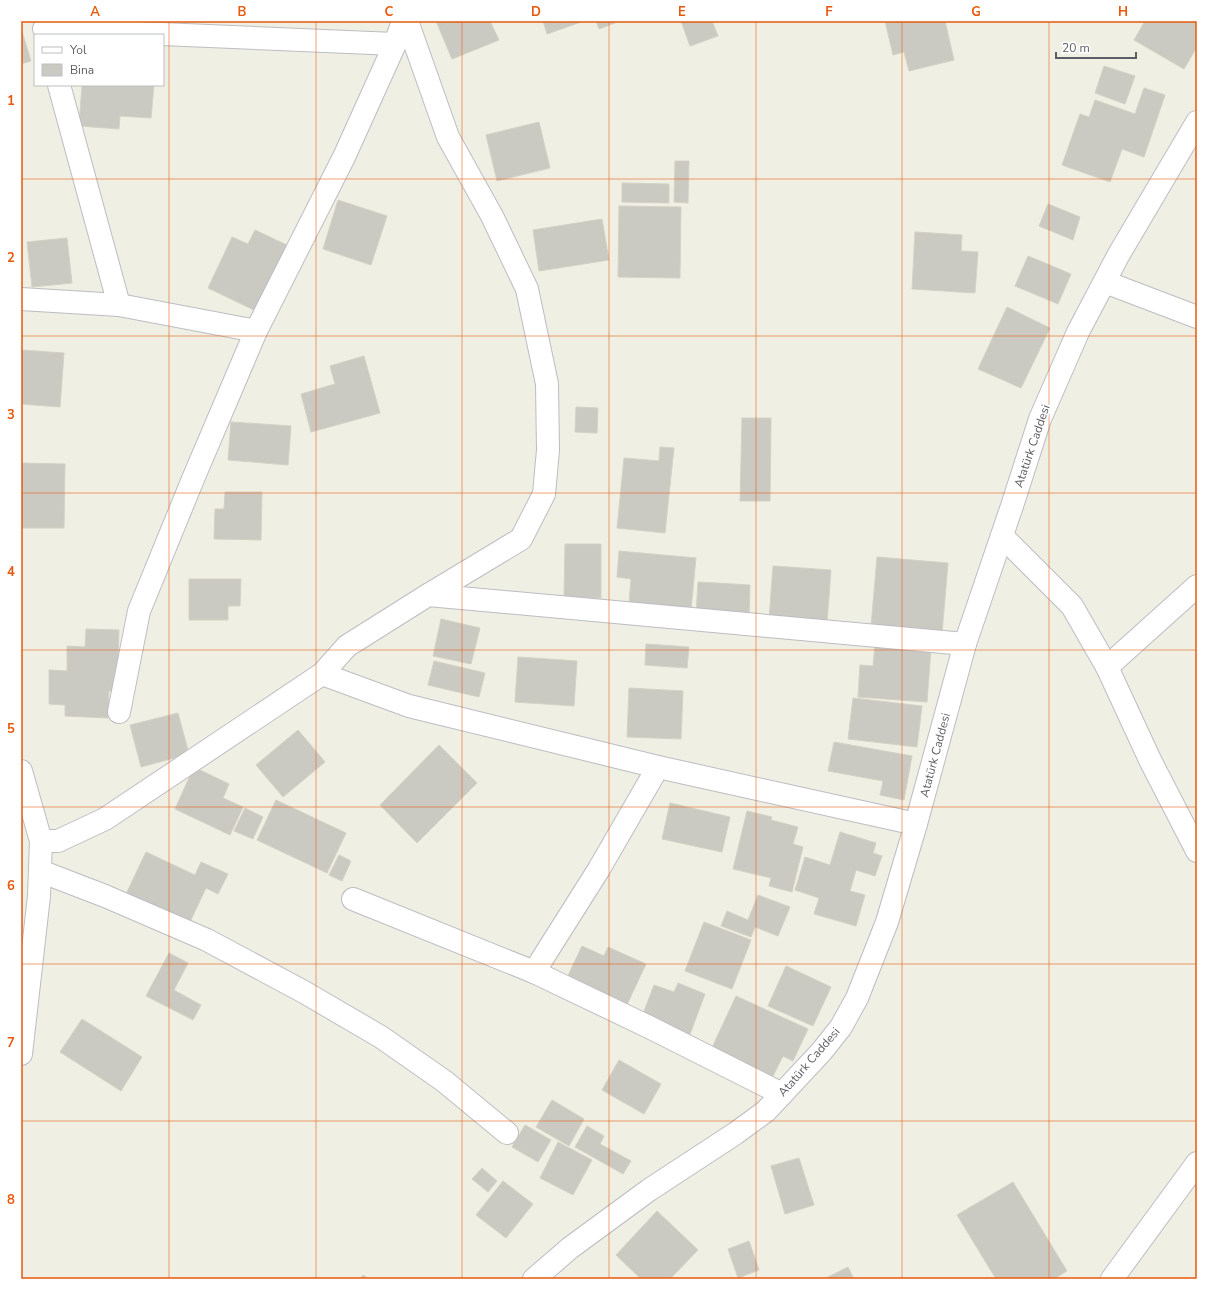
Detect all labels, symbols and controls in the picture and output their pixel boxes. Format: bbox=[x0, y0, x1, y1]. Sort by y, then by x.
text: A bbox=[90, 3, 100, 21]
text: B bbox=[238, 3, 247, 21]
text: C bbox=[385, 3, 394, 21]
text: D bbox=[531, 3, 541, 21]
text: E bbox=[678, 3, 686, 21]
text: F bbox=[825, 3, 833, 21]
text: G bbox=[971, 3, 981, 21]
text: H bbox=[1118, 3, 1128, 21]
legend bbox=[34, 34, 164, 86]
scale bar bbox=[1056, 34, 1136, 60]
text: 20 m bbox=[1062, 40, 1090, 56]
text: Yol bbox=[69, 42, 87, 58]
text: Bina bbox=[70, 62, 94, 78]
text: 1 bbox=[7, 92, 15, 110]
text: 2 bbox=[7, 249, 15, 267]
street label: Atatürk Caddesi bbox=[1010, 402, 1054, 490]
text: 3 bbox=[7, 406, 15, 424]
text: 4 bbox=[7, 563, 15, 581]
street label: Atatürk Caddesi bbox=[916, 711, 954, 799]
text: 5 bbox=[7, 720, 15, 738]
text: 6 bbox=[7, 877, 15, 895]
street label: Atatürk Caddesi bbox=[775, 1024, 843, 1100]
text: 7 bbox=[7, 1034, 15, 1052]
text: 8 bbox=[7, 1191, 15, 1209]

